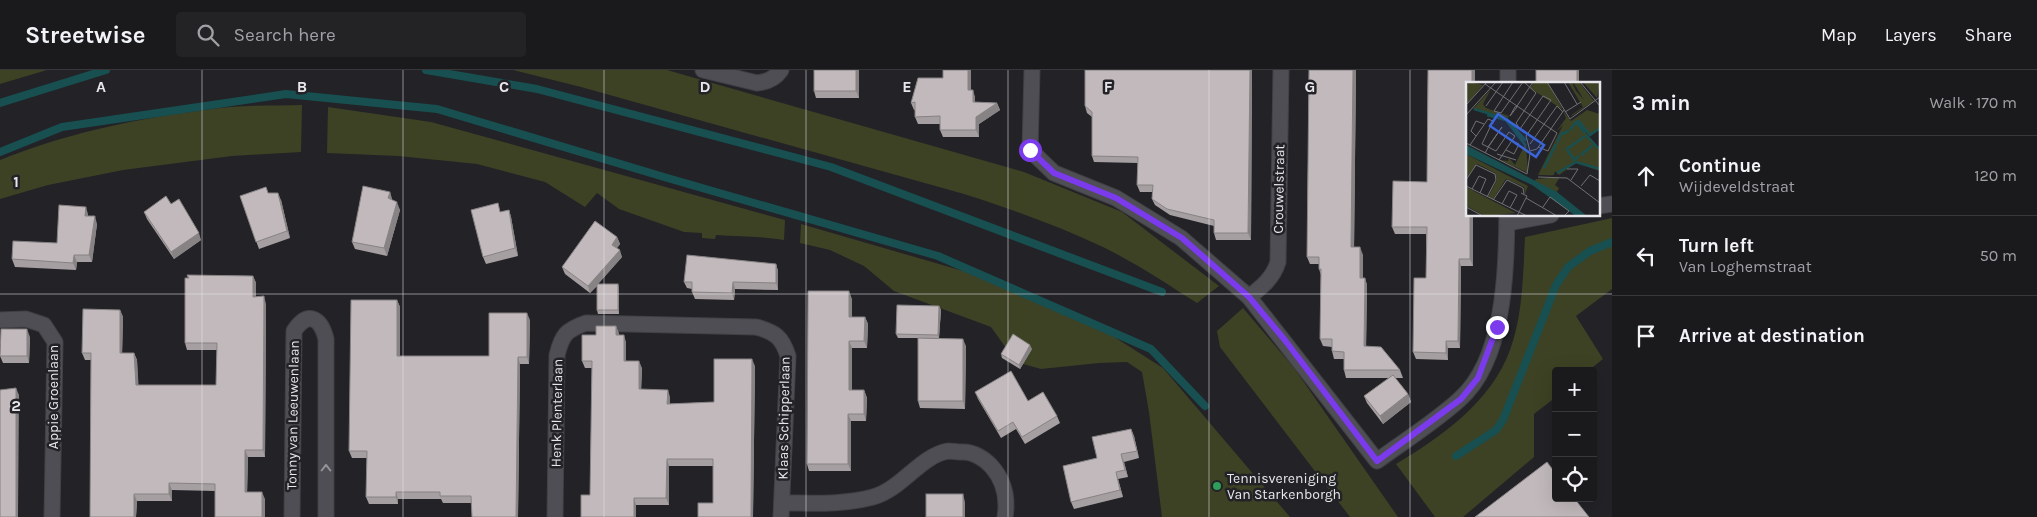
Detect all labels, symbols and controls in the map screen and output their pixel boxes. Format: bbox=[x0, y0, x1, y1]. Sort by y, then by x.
search box bbox=[176, 12, 526, 57]
text: Streetwise bbox=[25, 21, 146, 49]
icon: search bbox=[194, 21, 222, 49]
text: Search here bbox=[234, 24, 336, 46]
text: Map bbox=[1821, 24, 1857, 46]
text: Layers bbox=[1885, 24, 1937, 46]
text: Share bbox=[1965, 24, 2012, 46]
text: A bbox=[96, 77, 106, 96]
text: B bbox=[297, 77, 307, 96]
text: C bbox=[499, 77, 509, 96]
text: D bbox=[700, 77, 711, 96]
text: E bbox=[902, 77, 912, 96]
text: F bbox=[1104, 77, 1113, 96]
text: G bbox=[1305, 77, 1315, 96]
inset map bbox=[1466, 82, 1600, 216]
text: 3 min bbox=[1632, 91, 1690, 115]
text: Walk · 170 m bbox=[1929, 93, 2017, 112]
route start bbox=[1019, 139, 1042, 162]
street label: Crouwelstraat bbox=[1270, 144, 1288, 234]
text: Continue bbox=[1679, 155, 1761, 177]
icon: ahead bbox=[1632, 162, 1660, 190]
text: 120 m bbox=[1974, 166, 2017, 185]
text: 1 bbox=[13, 172, 19, 191]
text: Wijdeveldstraat bbox=[1679, 177, 1795, 196]
text: Turn left bbox=[1679, 235, 1754, 257]
icon: left bbox=[1632, 242, 1660, 270]
text: 50 m bbox=[1980, 246, 2017, 265]
text: Van Loghemstraat bbox=[1679, 257, 1812, 276]
route end bbox=[1486, 316, 1509, 339]
icon: arrive bbox=[1632, 322, 1660, 350]
text: Arrive at destination bbox=[1679, 325, 1865, 347]
street label: Tonny van Leeuwenlaan bbox=[283, 340, 303, 490]
street label: Appie Groenlaan bbox=[45, 345, 62, 449]
street label: Klaas Schipperlaan bbox=[774, 356, 794, 480]
street label: Henk Plenterlaan bbox=[548, 358, 566, 468]
map controls bbox=[1552, 367, 1597, 502]
button: + bbox=[1552, 367, 1597, 412]
text: 2 bbox=[11, 396, 21, 415]
button: − bbox=[1552, 412, 1597, 457]
button: locate bbox=[1552, 457, 1597, 502]
one-way arrow bbox=[321, 464, 331, 472]
place label: Tennisvereniging Van Starkenborgh bbox=[1227, 470, 1341, 503]
marker: Tennisvereniging Van Starkenborgh bbox=[1211, 480, 1223, 492]

